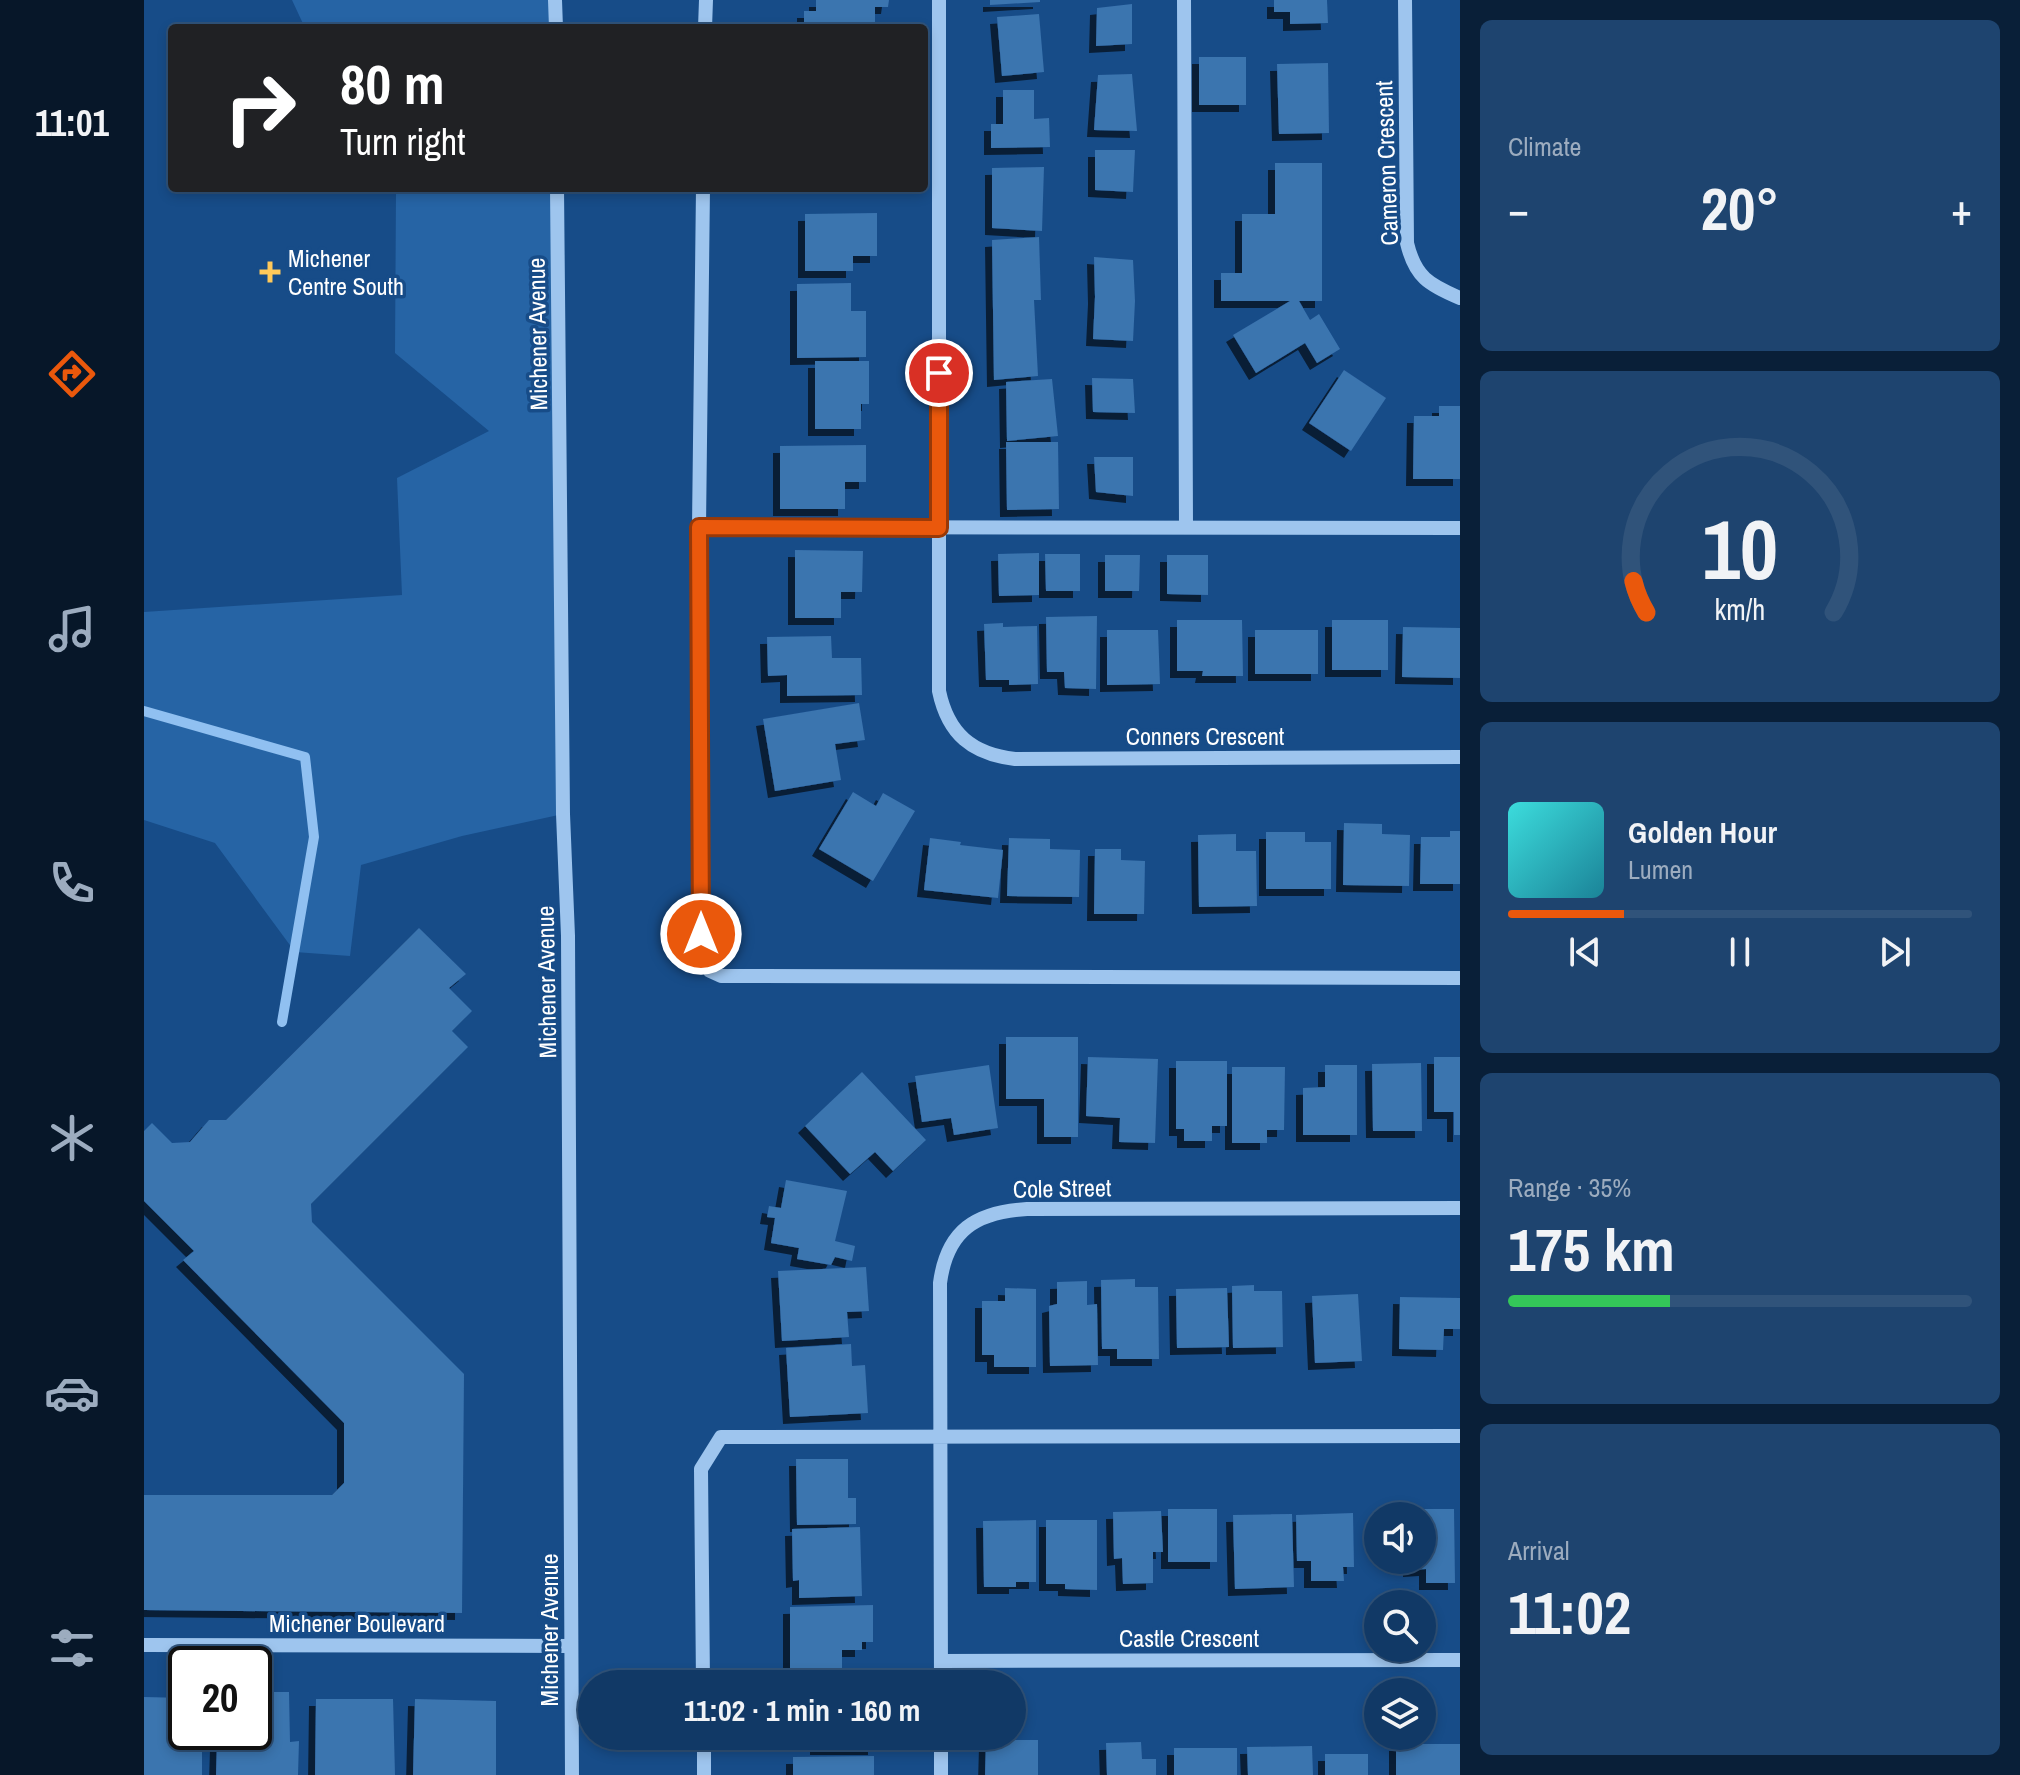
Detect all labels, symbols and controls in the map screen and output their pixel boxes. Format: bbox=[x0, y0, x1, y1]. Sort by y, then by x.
text: 80 m bbox=[340, 46, 445, 121]
icon: right bbox=[208, 56, 312, 160]
street label: Cameron Crescent bbox=[1367, 79, 1405, 246]
text: 11:01 bbox=[35, 99, 109, 147]
text: Turn right bbox=[340, 118, 465, 166]
text: Climate bbox=[1508, 129, 1581, 164]
text: 20° bbox=[1701, 168, 1779, 249]
text: − bbox=[1508, 179, 1529, 239]
text: + bbox=[1951, 179, 1972, 239]
place label: Michener Centre South bbox=[288, 242, 404, 302]
street label: Michener Avenue bbox=[520, 257, 554, 411]
marker: Michener Centre South bbox=[259, 261, 281, 283]
pin bbox=[905, 339, 973, 407]
icon: directions bbox=[44, 346, 100, 402]
icon: arrive bbox=[917, 351, 961, 395]
text: 10 bbox=[1702, 492, 1778, 604]
text: km/h bbox=[1715, 590, 1765, 629]
icon: music bbox=[44, 601, 100, 657]
street label: Conners Crescent bbox=[1126, 720, 1285, 752]
text: Golden Hour bbox=[1628, 812, 1777, 852]
text: Lumen bbox=[1628, 852, 1693, 887]
icon: phone bbox=[44, 855, 100, 911]
position arrow bbox=[659, 892, 743, 976]
street label: Michener Avenue bbox=[529, 905, 563, 1059]
icon: previous bbox=[1563, 930, 1607, 974]
icon: pause bbox=[1718, 930, 1762, 974]
icon: next bbox=[1873, 930, 1917, 974]
icon: climate bbox=[44, 1110, 100, 1166]
text: Range · 35% bbox=[1508, 1170, 1631, 1205]
street label: Cole Street bbox=[1013, 1171, 1112, 1205]
text: 175 km bbox=[1508, 1209, 1675, 1290]
icon: car bbox=[44, 1365, 100, 1421]
map controls bbox=[1364, 1502, 1436, 1750]
button: sound bbox=[1364, 1502, 1436, 1574]
text: Arrival bbox=[1508, 1533, 1570, 1568]
street label: Michener Avenue bbox=[533, 1554, 565, 1706]
text: 11:02 bbox=[1508, 1572, 1631, 1653]
button: search bbox=[1364, 1590, 1436, 1662]
street label: Michener Boulevard bbox=[269, 1607, 445, 1639]
icon: filters bbox=[44, 1620, 100, 1676]
street label: Castle Crescent bbox=[1119, 1622, 1260, 1654]
speed limit sign: 20 bbox=[168, 1646, 272, 1750]
button: layers bbox=[1364, 1678, 1436, 1750]
text: 11:02 · 1 min · 160 m bbox=[684, 1690, 920, 1730]

